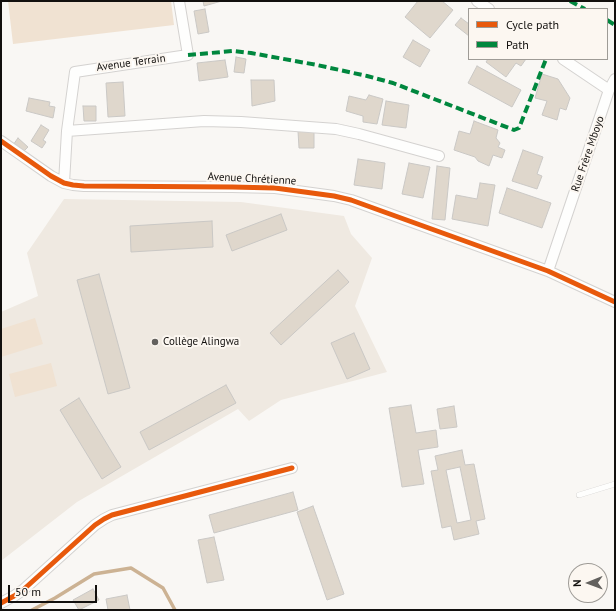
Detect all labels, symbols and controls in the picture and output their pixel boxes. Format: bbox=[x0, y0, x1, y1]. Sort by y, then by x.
legend bbox=[468, 8, 608, 60]
text: Cycle path bbox=[506, 17, 559, 32]
text: Path bbox=[506, 37, 529, 52]
street label: Avenue Terrain bbox=[96, 52, 166, 74]
street label: Rue Frère Mboyo bbox=[569, 114, 607, 194]
street label: Avenue Chrétienne bbox=[207, 170, 297, 188]
place label: Collège Alingwa bbox=[163, 335, 239, 349]
marker: Collège Alingwa bbox=[150, 337, 160, 347]
north arrow bbox=[568, 563, 608, 603]
scale bar bbox=[10, 577, 99, 603]
text: N bbox=[570, 579, 584, 587]
text: 50 m bbox=[15, 584, 41, 599]

